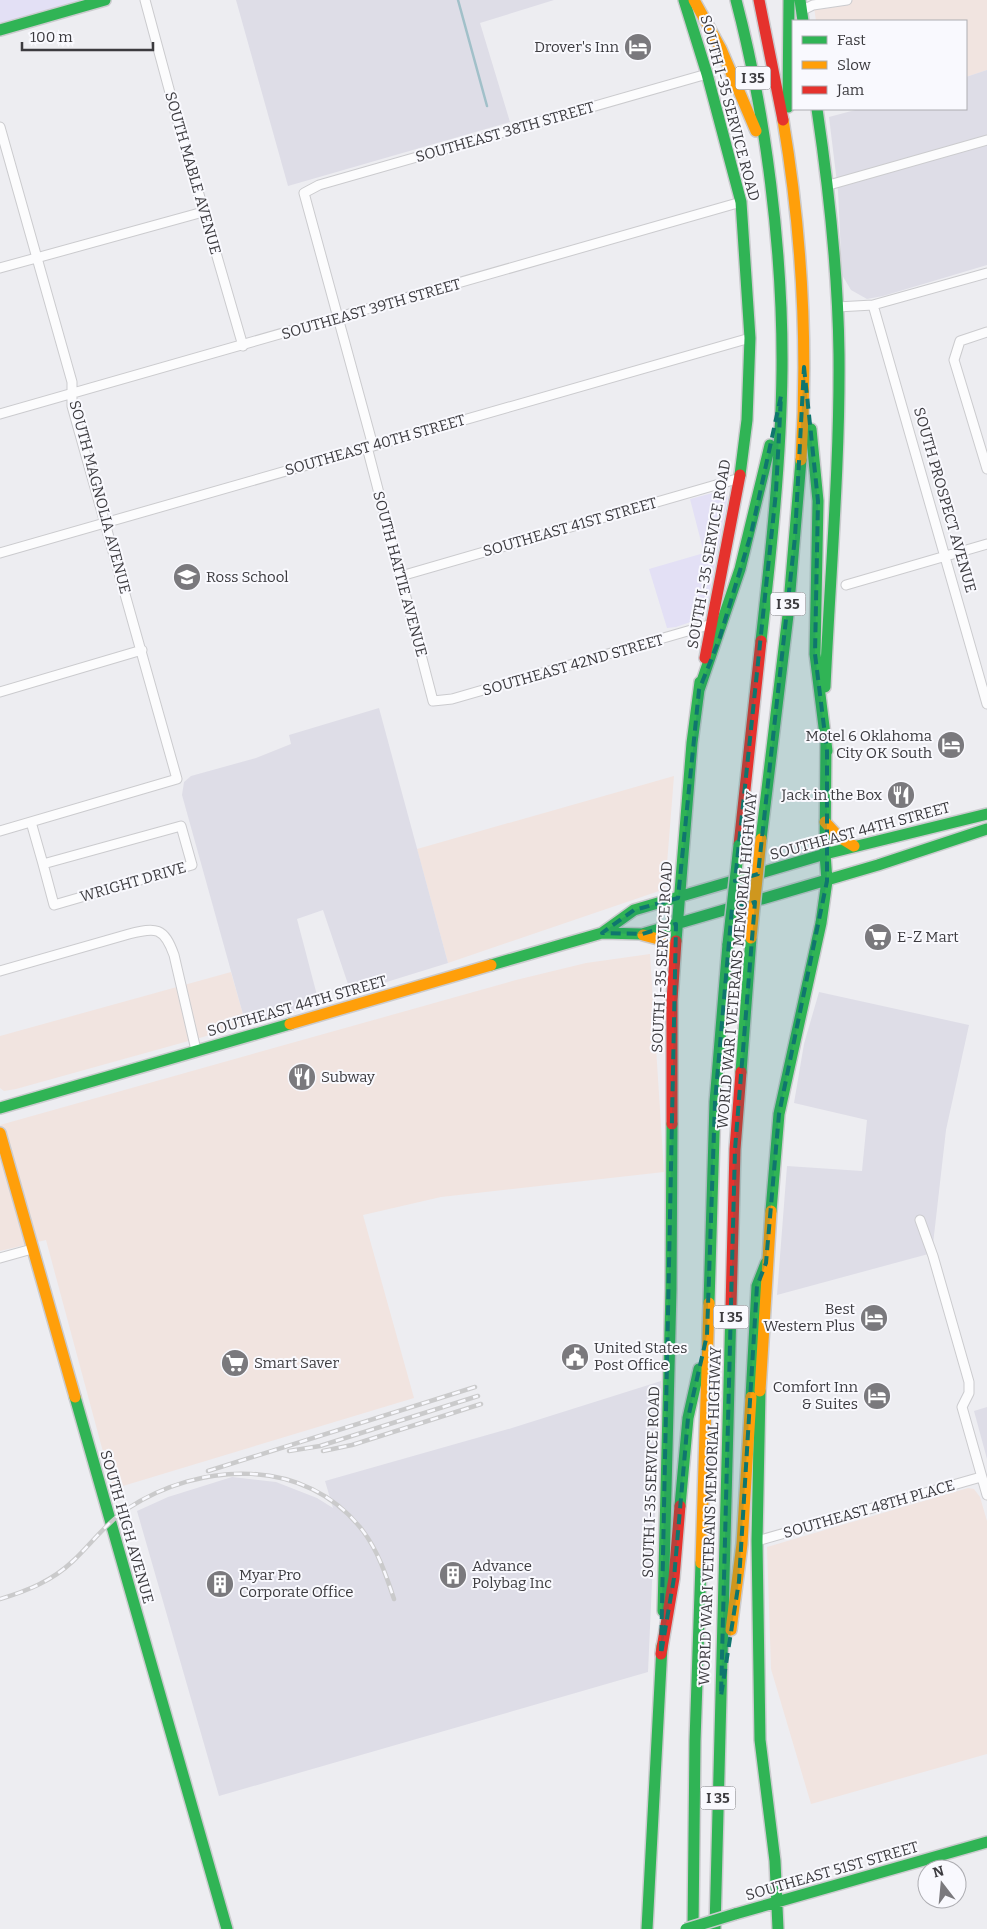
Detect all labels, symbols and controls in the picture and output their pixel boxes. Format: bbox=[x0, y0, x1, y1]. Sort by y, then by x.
street label: SOUTH I-35 SERVICE ROAD bbox=[696, 13, 764, 203]
scale bar bbox=[22, 20, 154, 52]
legend bbox=[792, 20, 967, 110]
text: 100 m bbox=[30, 28, 73, 46]
text: Fast bbox=[837, 31, 866, 49]
hotel icon: Drover's Inn bbox=[623, 32, 653, 62]
place label: Drover's Inn bbox=[534, 38, 619, 56]
text: Slow bbox=[837, 56, 872, 74]
road number: I 35 bbox=[736, 66, 770, 90]
text: Jam bbox=[836, 81, 865, 99]
street label: SOUTH MABLE AVENUE bbox=[161, 90, 225, 256]
street label: SOUTHEAST 38TH STREET bbox=[413, 98, 597, 166]
street label: SOUTHEAST 39TH STREET bbox=[279, 275, 463, 343]
street label: SOUTH MAGNOLIA AVENUE bbox=[65, 398, 135, 596]
street label: SOUTH PROSPECT AVENUE bbox=[910, 405, 980, 595]
street label: SOUTHEAST 40TH STREET bbox=[283, 411, 467, 479]
street label: SOUTH I-35 SERVICE ROAD bbox=[683, 458, 735, 650]
street label: SOUTH HATTIE AVENUE bbox=[369, 489, 431, 659]
street label: SOUTHEAST 41ST STREET bbox=[481, 493, 659, 560]
school or university icon: Ross School bbox=[172, 562, 202, 592]
place label: Ross School bbox=[206, 568, 289, 586]
road number: I 35 bbox=[770, 592, 806, 616]
street label: SOUTHEAST 42ND STREET bbox=[480, 630, 666, 699]
place label: Motel 6 Oklahoma City OK South bbox=[806, 727, 933, 762]
hotel icon: Motel 6 Oklahoma City OK South bbox=[936, 730, 966, 760]
restaurant icon: Jack in the Box bbox=[886, 780, 916, 810]
place label: Jack in the Box bbox=[781, 786, 883, 804]
street label: WORLD WAR I VETERANS MEMORIAL HIGHWAY bbox=[713, 790, 761, 1130]
street label: SOUTHEAST 44TH STREET bbox=[768, 798, 952, 864]
street label: WRIGHT DRIVE bbox=[78, 858, 188, 906]
street label: SOUTH I-35 SERVICE ROAD bbox=[648, 861, 676, 1053]
supermarket icon: E-Z Mart bbox=[863, 922, 893, 952]
place label: E-Z Mart bbox=[897, 928, 959, 946]
street label: SOUTHEAST 44TH STREET bbox=[205, 972, 389, 1040]
restaurant icon: Subway bbox=[287, 1062, 317, 1092]
place label: Subway bbox=[321, 1068, 375, 1086]
place label: Best Western Plus bbox=[763, 1300, 856, 1335]
hotel icon: Best Western Plus bbox=[859, 1303, 889, 1333]
road number: I 35 bbox=[714, 1305, 748, 1328]
place label: United States Post Office bbox=[594, 1339, 687, 1374]
public building icon: United States Post Office bbox=[560, 1342, 590, 1372]
street label: WORLD WAR I VETERANS MEMORIAL HIGHWAY bbox=[695, 1346, 725, 1686]
supermarket icon: Smart Saver bbox=[220, 1348, 250, 1378]
place label: Smart Saver bbox=[254, 1354, 339, 1372]
place label: Comfort Inn & Suites bbox=[773, 1378, 858, 1413]
hotel icon: Comfort Inn & Suites bbox=[862, 1381, 892, 1411]
street label: SOUTH I-35 SERVICE ROAD bbox=[639, 1386, 663, 1578]
street label: SOUTH HIGH AVENUE bbox=[96, 1448, 158, 1606]
street label: SOUTHEAST 48TH PLACE bbox=[781, 1476, 957, 1542]
place label: Advance Polybag Inc bbox=[472, 1557, 552, 1592]
building icon: Advance Polybag Inc bbox=[438, 1560, 468, 1590]
place label: Myar Pro Corporate Office bbox=[239, 1566, 354, 1601]
building icon: Myar Pro Corporate Office bbox=[205, 1569, 235, 1599]
road number: I 35 bbox=[700, 1786, 736, 1810]
street label: SOUTHEAST 51ST STREET bbox=[743, 1838, 921, 1904]
north arrow bbox=[917, 1859, 967, 1909]
text: N bbox=[931, 1862, 946, 1882]

